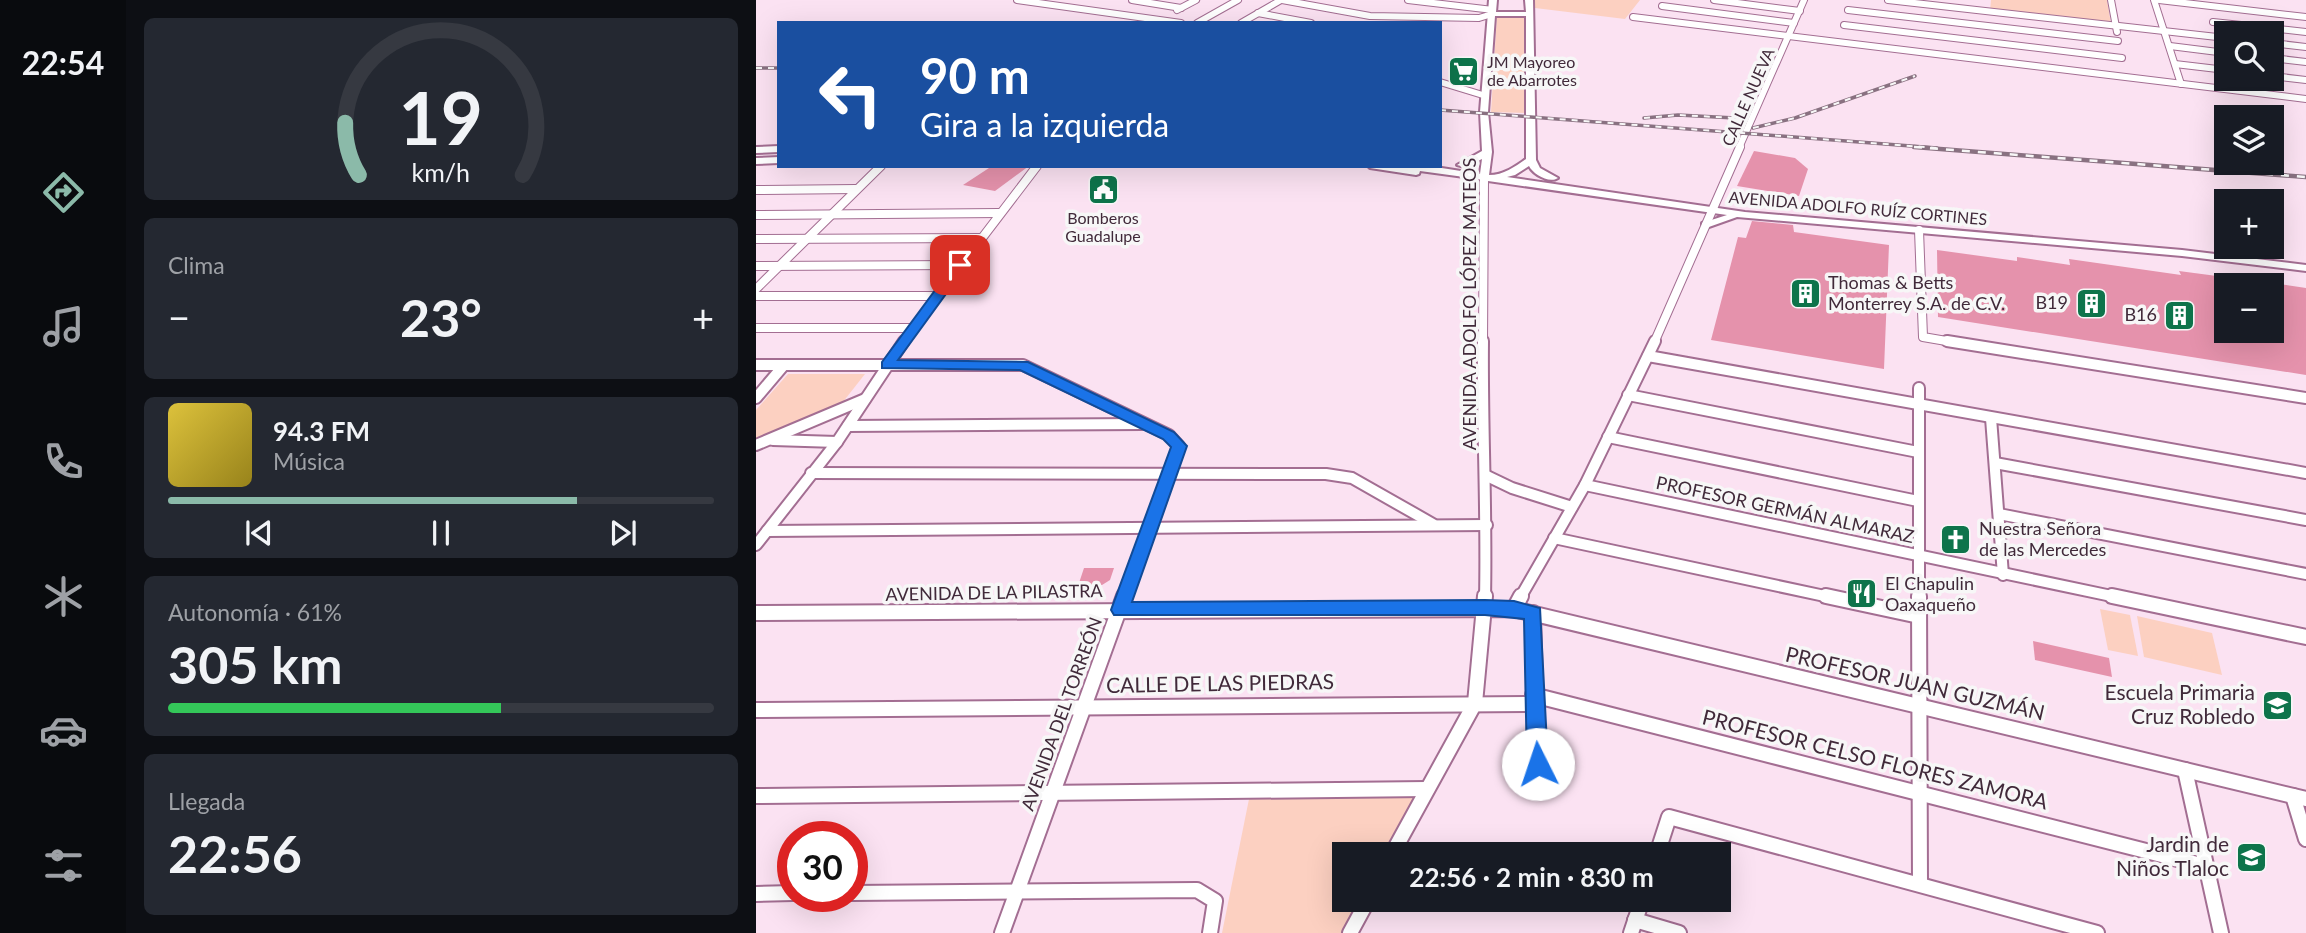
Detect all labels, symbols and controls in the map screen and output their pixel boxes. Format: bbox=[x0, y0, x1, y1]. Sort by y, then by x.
map controls bbox=[2214, 21, 2284, 343]
button: search bbox=[2214, 21, 2284, 91]
text: 22:54 bbox=[22, 43, 104, 82]
street label: CALLE NUEVA bbox=[1717, 45, 1778, 149]
text: 90 m bbox=[920, 46, 1030, 104]
icon: left bbox=[805, 49, 896, 140]
place label: JM Mayoreo de Abarrotes bbox=[1487, 52, 1577, 89]
supermarket icon: JM Mayoreo de Abarrotes bbox=[1447, 54, 1481, 88]
text: 19 bbox=[399, 73, 483, 161]
text: Gira a la izquierda bbox=[920, 105, 1169, 144]
button: layers bbox=[2214, 105, 2284, 175]
text: km/h bbox=[412, 157, 470, 187]
street label: AVENIDA ADOLFO LÓPEZ MATEOS bbox=[1458, 158, 1480, 450]
icon: directions bbox=[39, 168, 88, 217]
public building icon: Bomberos Guadalupe bbox=[1086, 172, 1120, 206]
street label: AVENIDA ADOLFO RUÍZ CORTINES bbox=[1728, 187, 1988, 228]
button: + bbox=[2214, 189, 2284, 259]
place label: Bomberos Guadalupe bbox=[1065, 208, 1141, 245]
pin bbox=[930, 235, 990, 295]
icon: arrive bbox=[941, 246, 979, 284]
text: Clima bbox=[168, 251, 225, 279]
place label: Thomas & Betts Monterrey S.A. de C.V. bbox=[1828, 271, 2005, 314]
button: − bbox=[2214, 273, 2284, 343]
building icon: Thomas & Betts Monterrey S.A. de C.V. bbox=[1788, 276, 1822, 310]
text: 23° bbox=[400, 286, 482, 348]
building icon: B19 bbox=[2074, 286, 2108, 320]
place label: B19 bbox=[2035, 291, 2068, 313]
text: − bbox=[168, 294, 190, 340]
text: + bbox=[692, 294, 714, 340]
building icon: B16 bbox=[2163, 298, 2197, 332]
icon: music bbox=[39, 302, 88, 351]
place label: B16 bbox=[2124, 303, 2157, 325]
text: 94.3 FM bbox=[273, 415, 370, 447]
icon: phone bbox=[39, 437, 88, 486]
text: Música bbox=[273, 447, 345, 475]
street label: PROFESOR GERMÁN ALMARAZ bbox=[1654, 471, 1916, 547]
icon: previous bbox=[240, 514, 278, 552]
icon: pause bbox=[422, 514, 460, 552]
icon: next bbox=[604, 514, 642, 552]
place label: Nuestra Señora de las Mercedes bbox=[1979, 517, 2106, 560]
church icon: Nuestra Señora de las Mercedes bbox=[1939, 522, 1973, 556]
icon: climate bbox=[39, 572, 88, 621]
place label: El Chapulin Oaxaqueño bbox=[1885, 572, 1976, 615]
restaurant icon: El Chapulin Oaxaqueño bbox=[1845, 577, 1879, 611]
street label: AVENIDA DE LA PILASTRA bbox=[885, 579, 1104, 605]
text: Autonomía · 61% bbox=[168, 598, 342, 626]
street label: AVENIDA DEL TORREÓN bbox=[1016, 614, 1106, 813]
text: 305 km bbox=[168, 633, 342, 695]
street label: PROFESOR JUAN GUZMÁN bbox=[1783, 641, 2047, 725]
street label: CALLE DE LAS PIEDRAS bbox=[1106, 668, 1334, 697]
place label: Escuela Primaria Cruz Robledo bbox=[2104, 679, 2255, 728]
school or university icon: Escuela Primaria Cruz Robledo bbox=[2261, 688, 2295, 722]
street label: PROFESOR CELSO FLORES ZAMORA bbox=[1700, 703, 2051, 814]
icon: car bbox=[39, 706, 88, 755]
position arrow bbox=[1501, 727, 1575, 801]
text: Llegada bbox=[168, 787, 245, 815]
speed limit sign: 30 bbox=[777, 821, 868, 912]
text: 22:56 bbox=[168, 822, 302, 884]
place label: Jardin de Niños Tlaloc bbox=[2116, 831, 2229, 880]
school or university icon: Jardin de Niños Tlaloc bbox=[2235, 840, 2269, 874]
icon: filters bbox=[39, 841, 88, 890]
text: 22:56 · 2 min · 830 m bbox=[1409, 861, 1654, 893]

